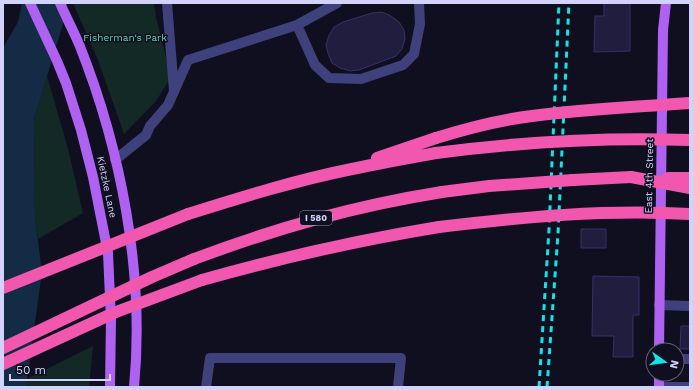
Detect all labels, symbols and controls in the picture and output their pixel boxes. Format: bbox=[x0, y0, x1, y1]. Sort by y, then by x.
park label: Fisherman's Park bbox=[83, 32, 167, 43]
street label: East 4th Street bbox=[643, 138, 655, 214]
street label: Kietzke Lane bbox=[95, 155, 119, 219]
road number: I 580 bbox=[300, 211, 332, 225]
north arrow bbox=[645, 342, 685, 382]
scale bar bbox=[10, 356, 110, 382]
text: N bbox=[667, 359, 682, 370]
text: 50 m bbox=[16, 363, 46, 377]

